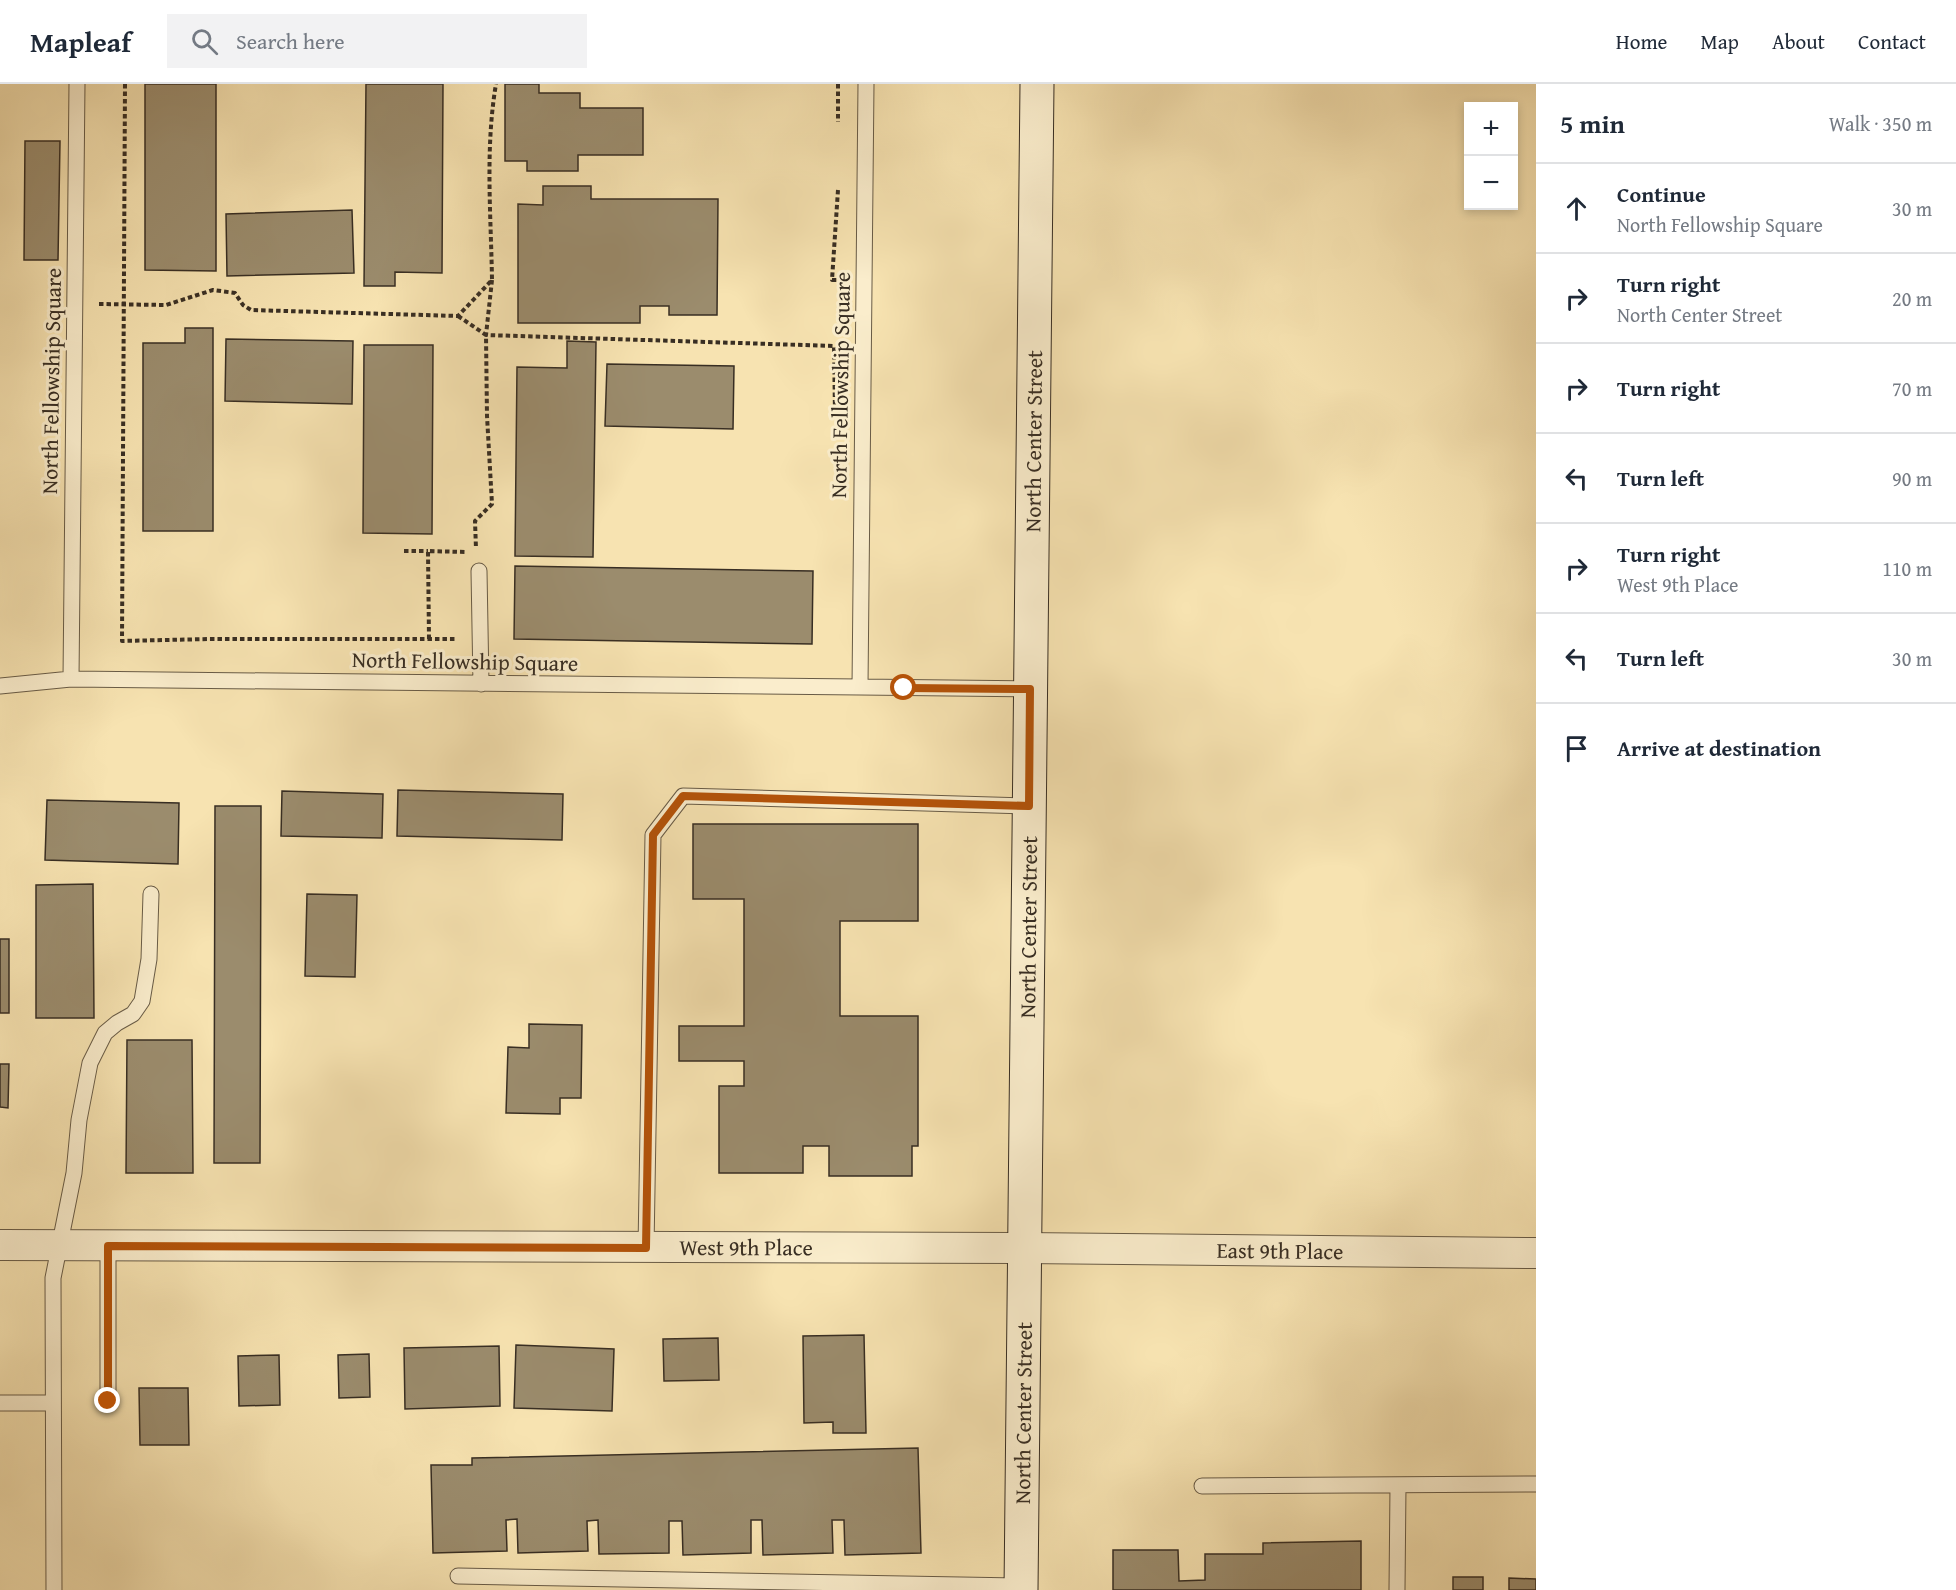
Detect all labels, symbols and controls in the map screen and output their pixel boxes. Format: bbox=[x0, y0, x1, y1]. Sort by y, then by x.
search box bbox=[167, 14, 587, 68]
text: Mapleaf bbox=[30, 21, 131, 62]
icon: search bbox=[188, 25, 221, 58]
text: Search here bbox=[236, 25, 345, 57]
text: Home bbox=[1616, 26, 1667, 57]
text: Map bbox=[1700, 26, 1739, 57]
text: About bbox=[1772, 26, 1825, 57]
text: Contact bbox=[1858, 26, 1926, 57]
map controls bbox=[1464, 102, 1518, 210]
button: + bbox=[1464, 102, 1518, 156]
text: 5 min bbox=[1560, 104, 1625, 143]
text: Walk · 350 m bbox=[1829, 109, 1932, 138]
button: − bbox=[1464, 156, 1518, 210]
text: Continue bbox=[1617, 178, 1706, 210]
icon: ahead bbox=[1560, 192, 1593, 225]
text: 30 m bbox=[1892, 194, 1932, 223]
text: North Fellowship Square bbox=[1617, 210, 1823, 239]
street label: North Fellowship Square bbox=[33, 268, 69, 494]
text: Turn right bbox=[1617, 268, 1720, 300]
street label: North Fellowship Square bbox=[822, 272, 858, 498]
icon: right bbox=[1560, 282, 1593, 315]
text: 20 m bbox=[1892, 284, 1932, 313]
text: North Center Street bbox=[1617, 300, 1782, 329]
street label: North Center Street bbox=[1016, 350, 1050, 532]
icon: right bbox=[1560, 372, 1593, 405]
text: Turn right bbox=[1617, 372, 1720, 404]
text: 70 m bbox=[1892, 374, 1932, 403]
icon: left bbox=[1560, 462, 1593, 495]
text: Turn left bbox=[1617, 462, 1704, 494]
text: 90 m bbox=[1892, 464, 1932, 493]
text: Turn right bbox=[1617, 538, 1720, 570]
icon: right bbox=[1560, 552, 1593, 585]
text: 110 m bbox=[1882, 554, 1932, 583]
text: West 9th Place bbox=[1617, 570, 1738, 599]
icon: left bbox=[1560, 642, 1593, 675]
text: Turn left bbox=[1617, 642, 1704, 674]
street label: North Fellowship Square bbox=[352, 643, 578, 679]
text: 30 m bbox=[1892, 644, 1932, 673]
route start bbox=[890, 674, 916, 700]
icon: arrive bbox=[1560, 732, 1593, 765]
text: Arrive at destination bbox=[1617, 732, 1821, 764]
street label: North Center Street bbox=[1011, 836, 1045, 1018]
street label: West 9th Place bbox=[679, 1231, 813, 1263]
street label: East 9th Place bbox=[1216, 1234, 1344, 1267]
street label: North Center Street bbox=[1006, 1322, 1040, 1504]
route end bbox=[94, 1387, 120, 1413]

